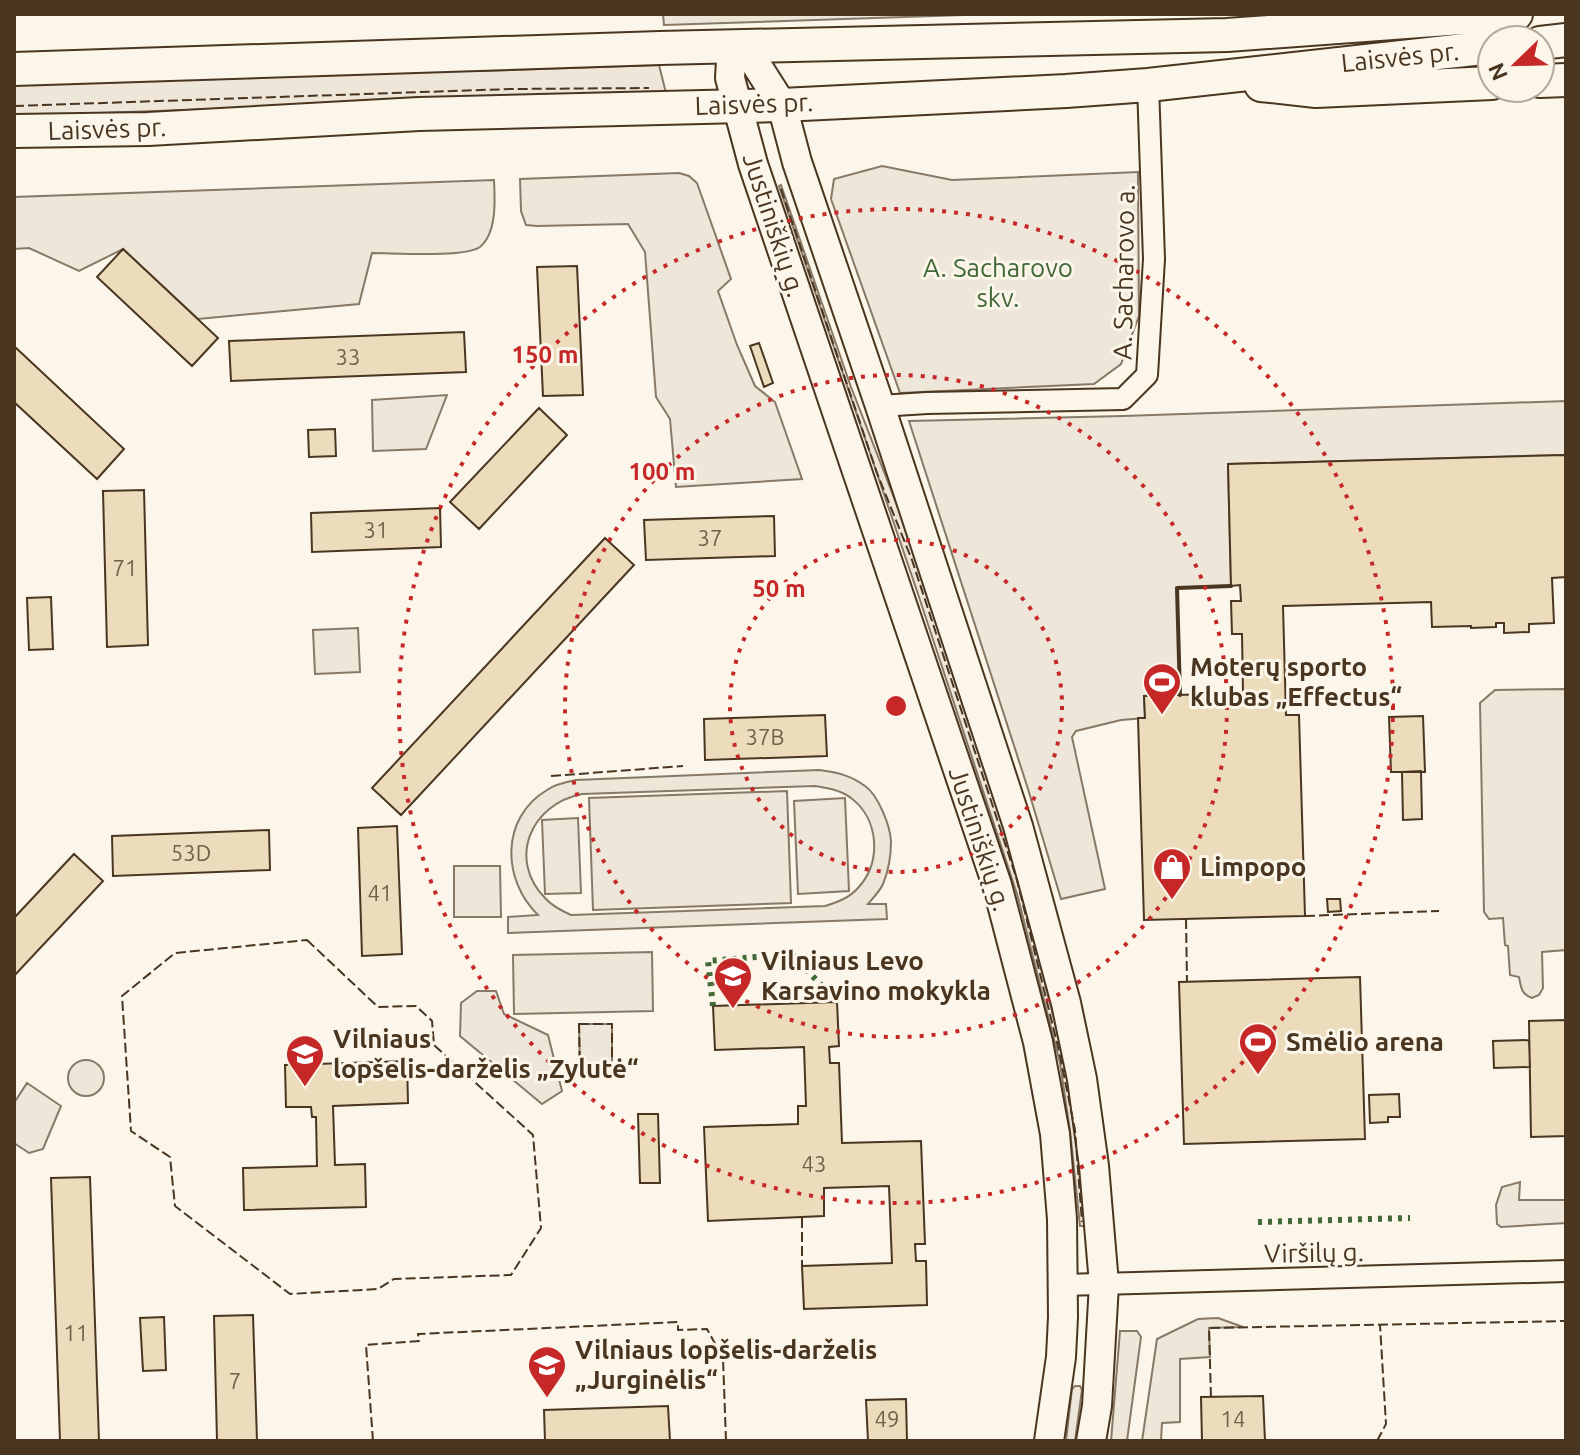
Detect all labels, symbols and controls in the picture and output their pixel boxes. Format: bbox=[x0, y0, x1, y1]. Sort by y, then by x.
north arrow bbox=[1476, 24, 1556, 104]
street label: Laisvės pr. bbox=[1339, 36, 1460, 77]
text: N bbox=[1482, 60, 1512, 84]
street label: Laisvės pr. bbox=[694, 87, 814, 120]
street label: Laisvės pr. bbox=[47, 112, 167, 145]
street label: Justiniškių g. bbox=[738, 149, 811, 300]
street label: A. Sacharovo a. bbox=[1107, 184, 1140, 360]
park label: A. Sacharovo skv. bbox=[923, 253, 1073, 312]
text: 150 m bbox=[512, 341, 578, 368]
house number: 33 bbox=[336, 344, 360, 369]
text: 100 m bbox=[629, 458, 695, 485]
house number: 31 bbox=[364, 517, 388, 542]
house number: 37 bbox=[698, 525, 722, 550]
house number: 71 bbox=[113, 555, 137, 580]
text: 50 m bbox=[752, 575, 806, 602]
place label: Moterų sporto klubas „Effectus“ bbox=[1190, 652, 1402, 711]
sports icon: Moterų sporto klubas „Effectus“ bbox=[1141, 661, 1183, 716]
centre of rings bbox=[882, 692, 910, 720]
house number: 37B bbox=[746, 724, 784, 749]
street label: Justiniškių g. bbox=[944, 763, 1017, 914]
house number: 53D bbox=[171, 840, 211, 865]
shop icon: Limpopo bbox=[1151, 846, 1193, 901]
place label: Limpopo bbox=[1200, 852, 1306, 881]
house number: 41 bbox=[368, 880, 392, 905]
place label: Vilniaus Levo Karsavino mokykla bbox=[761, 946, 991, 1005]
school or university icon: Vilniaus Levo Karsavino mokykla bbox=[712, 955, 754, 1010]
sports icon: Smėlio arena bbox=[1237, 1021, 1279, 1076]
place label: Vilniaus lopšelis-darželis „Zylutė“ bbox=[333, 1024, 639, 1083]
place label: Smėlio arena bbox=[1286, 1027, 1444, 1056]
school or university icon: Vilniaus lopšelis-darželis „Zylutė“ bbox=[284, 1033, 326, 1088]
house number: 43 bbox=[802, 1151, 826, 1176]
street label: Viršilų g. bbox=[1264, 1237, 1364, 1268]
house number: 11 bbox=[64, 1320, 88, 1345]
place label: Vilniaus lopšelis-darželis „Jurginėlis“ bbox=[575, 1335, 877, 1394]
school or university icon: Vilniaus lopšelis-darželis „Jurginėlis“ bbox=[526, 1344, 568, 1399]
house number: 7 bbox=[229, 1368, 241, 1393]
house number: 49 bbox=[875, 1406, 899, 1431]
house number: 14 bbox=[1221, 1406, 1245, 1431]

